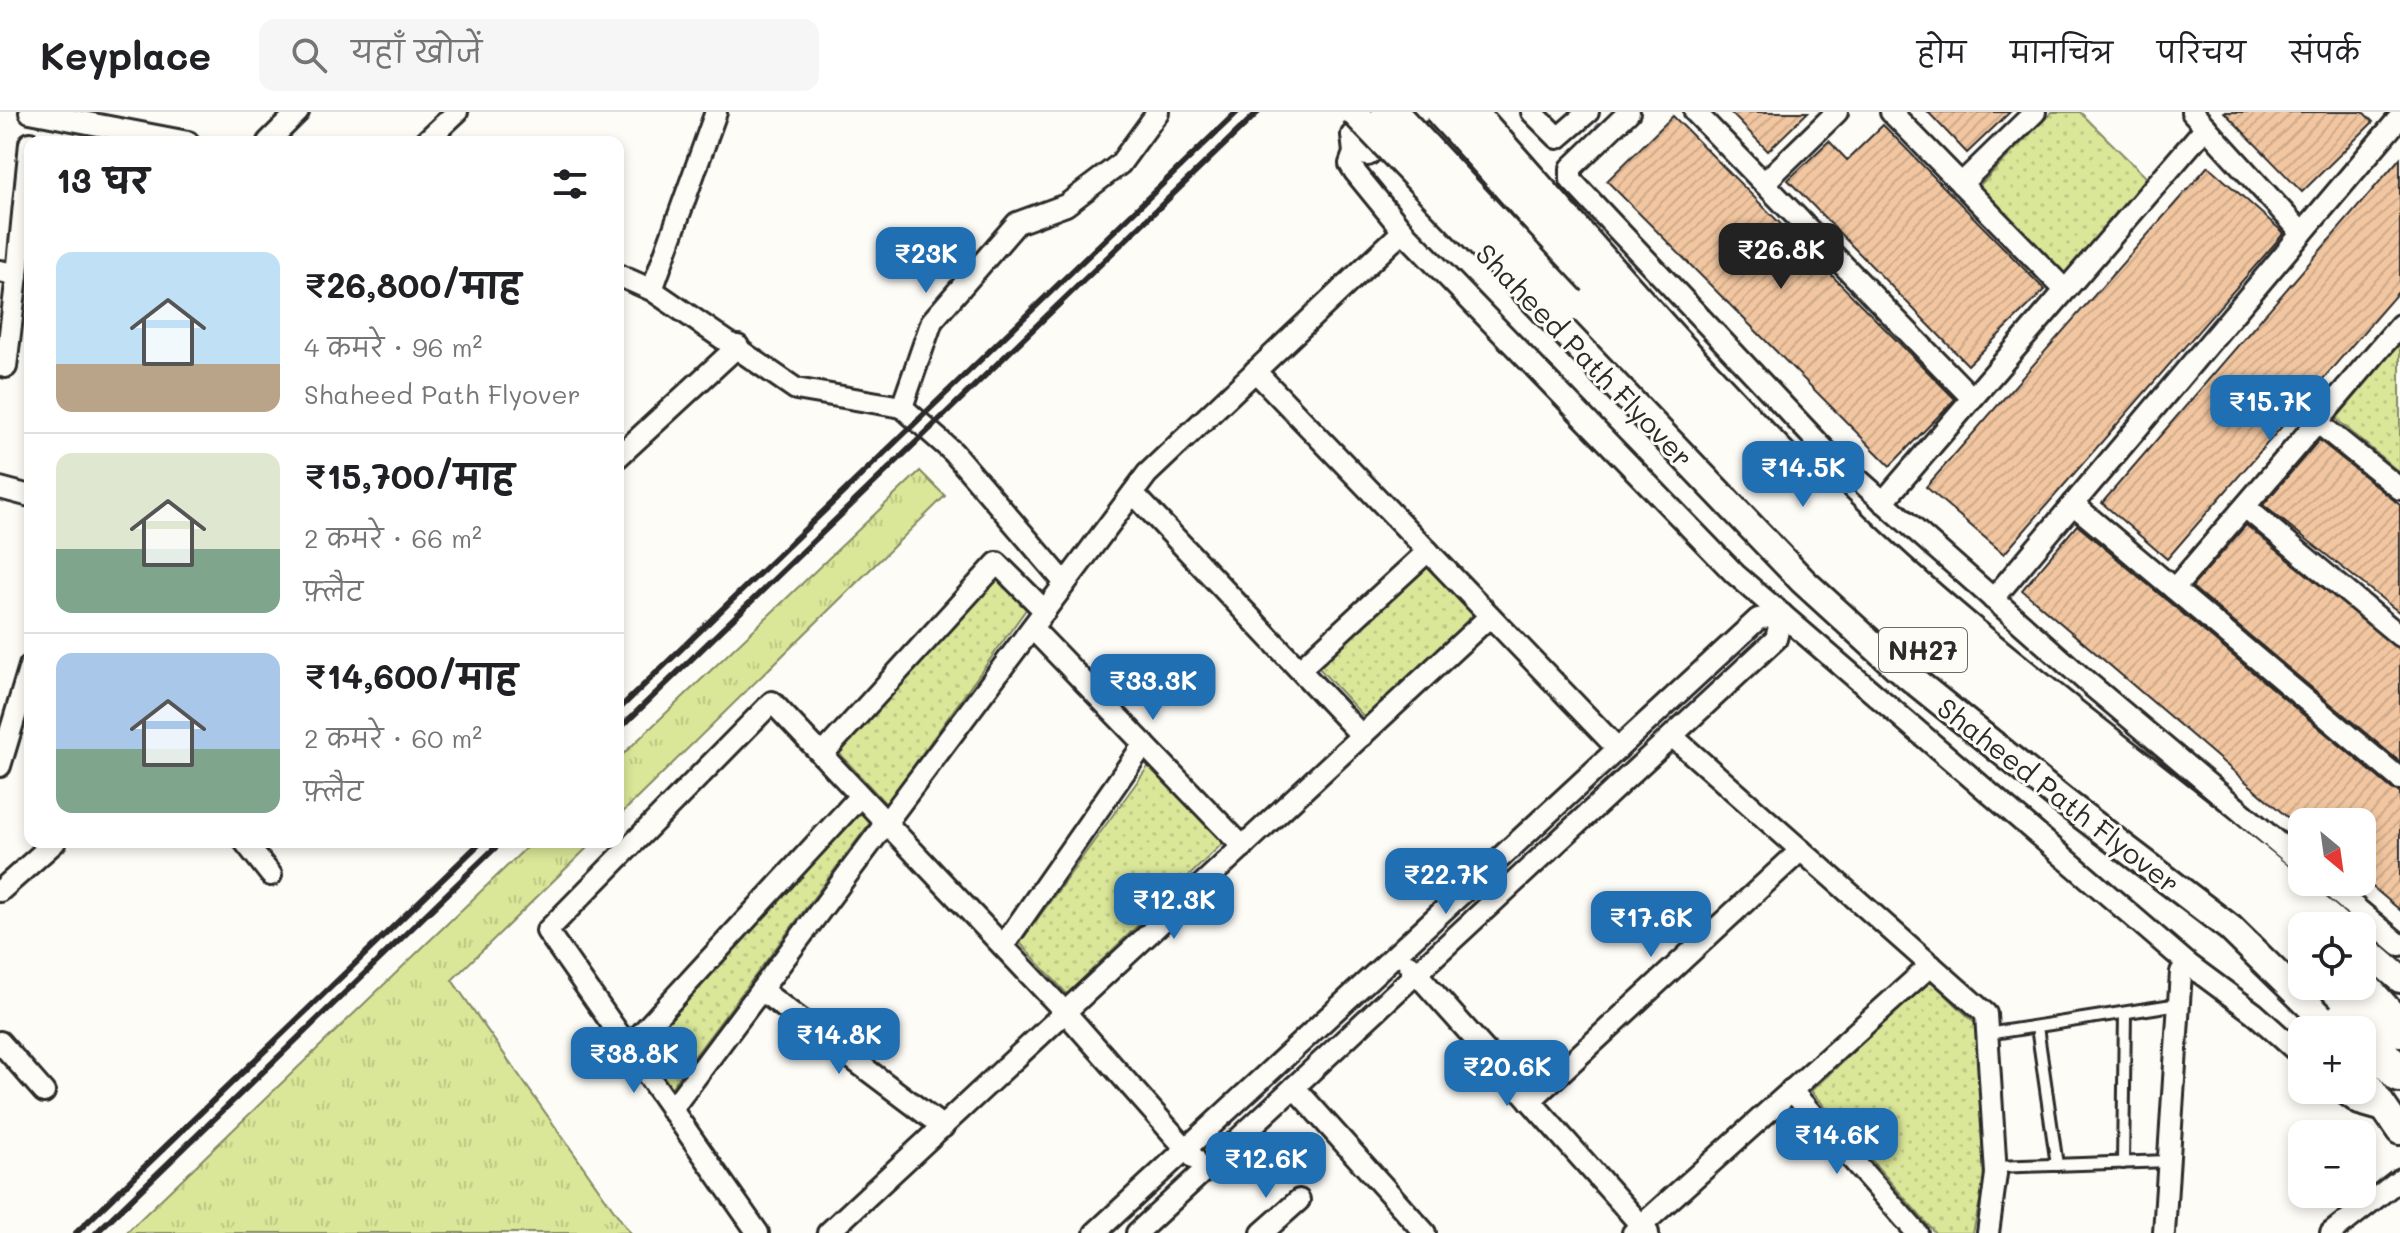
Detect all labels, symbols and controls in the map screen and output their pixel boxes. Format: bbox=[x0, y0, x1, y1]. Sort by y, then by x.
search box bbox=[259, 19, 819, 91]
text: Keyplace bbox=[40, 30, 211, 80]
text: यहाँ खोजें bbox=[351, 31, 482, 71]
icon: search bbox=[287, 33, 331, 77]
text: होम bbox=[1917, 34, 1966, 70]
text: मानचित्र bbox=[2010, 34, 2113, 70]
text: परिचय bbox=[2157, 34, 2246, 70]
text: संपर्क bbox=[2290, 34, 2360, 70]
text: 13 घर bbox=[56, 157, 149, 202]
icon: filters bbox=[548, 162, 592, 206]
pin: ₹26.8K bbox=[1716, 223, 1846, 291]
pin: ₹23K bbox=[879, 227, 973, 295]
text: ₹26.8K bbox=[1737, 232, 1825, 266]
street label: Shaheed Path Flyover bbox=[1469, 235, 1701, 475]
text: ₹23K bbox=[894, 236, 958, 270]
text: ₹26,800/माह bbox=[304, 262, 521, 307]
icon: home bbox=[120, 284, 216, 380]
text: 4 कमरे · 96 m² bbox=[304, 330, 482, 364]
pin: ₹15.7K bbox=[2205, 375, 2335, 443]
text: Shaheed Path Flyover bbox=[304, 377, 581, 411]
text: ₹15.7K bbox=[2228, 384, 2312, 418]
pin: ₹14.5K bbox=[1738, 441, 1868, 509]
text: ₹14.5K bbox=[1760, 450, 1846, 484]
text: ₹15,700/माह bbox=[304, 453, 514, 498]
icon: home bbox=[120, 485, 216, 581]
text: 2 कमरे · 66 m² bbox=[304, 521, 482, 555]
text: फ़्लैट bbox=[304, 574, 363, 608]
road number: NH27 bbox=[1879, 628, 1967, 672]
text: ₹14,600/माह bbox=[304, 653, 518, 698]
pin: ₹33.3K bbox=[1088, 654, 1218, 722]
text: ₹33.3K bbox=[1108, 663, 1198, 697]
icon: home bbox=[120, 685, 216, 781]
street label: Shaheed Path Flyover bbox=[1931, 689, 2187, 901]
text: 2 कमरे · 60 m² bbox=[304, 721, 482, 755]
text: फ़्लैट bbox=[304, 774, 363, 808]
north arrow bbox=[2288, 808, 2376, 896]
map controls bbox=[2288, 808, 2376, 1208]
pin: ₹22.7K bbox=[1381, 848, 1511, 916]
text: ₹22.7K bbox=[1403, 857, 1489, 891]
pin: ₹12.3K bbox=[1109, 873, 1239, 941]
text: ₹12.3K bbox=[1132, 882, 1216, 916]
pin: ₹17.6K bbox=[1586, 891, 1716, 959]
text: ₹17.6K bbox=[1609, 900, 1693, 934]
button: locate bbox=[2288, 912, 2376, 1000]
pin: ₹14.8K bbox=[774, 1008, 904, 1076]
button: + bbox=[2288, 1016, 2376, 1104]
text: ₹14.8K bbox=[796, 1017, 882, 1051]
pin: ₹38.8K bbox=[569, 1027, 699, 1095]
text: ₹38.8K bbox=[589, 1036, 679, 1070]
pin: ₹20.6K bbox=[1442, 1040, 1572, 1108]
text: ₹20.6K bbox=[1462, 1049, 1552, 1083]
pin: ₹14.6K bbox=[1772, 1108, 1902, 1176]
text: ₹14.6K bbox=[1794, 1117, 1880, 1151]
button: − bbox=[2288, 1120, 2376, 1208]
pin: ₹12.6K bbox=[1201, 1132, 1331, 1200]
text: ₹12.6K bbox=[1224, 1141, 1308, 1175]

